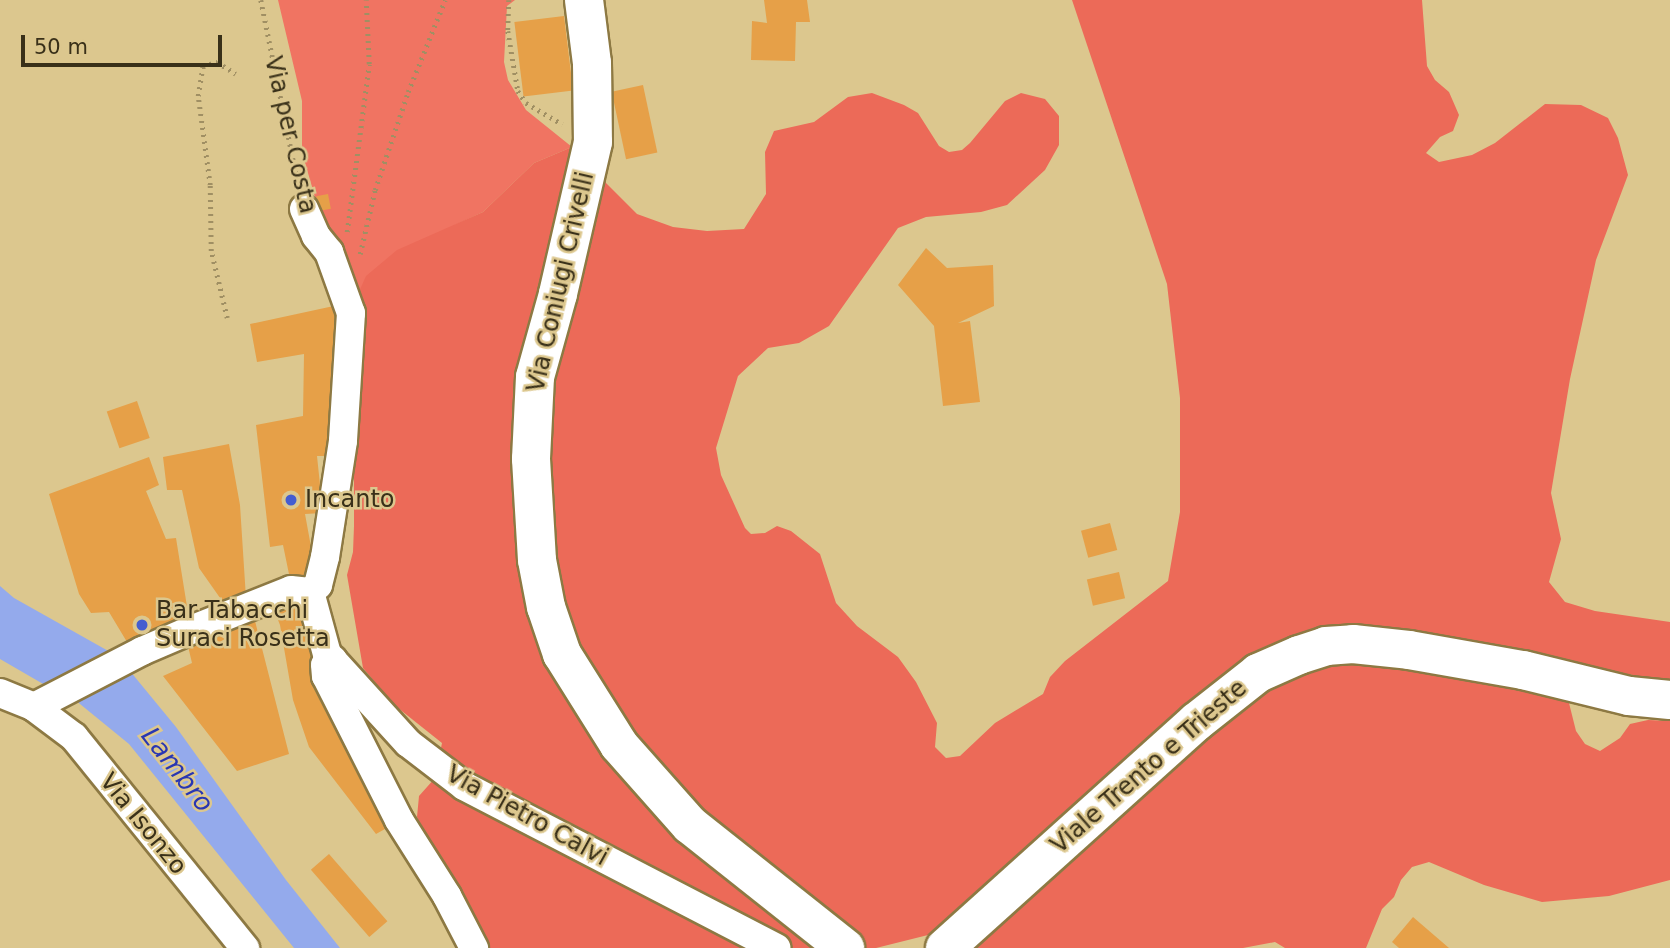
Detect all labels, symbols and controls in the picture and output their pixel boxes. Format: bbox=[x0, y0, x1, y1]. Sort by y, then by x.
scale bar bbox=[24, 21, 226, 65]
text: 50 m bbox=[34, 35, 88, 59]
street label: Via per Costa bbox=[258, 54, 322, 216]
street label: Via Coniugi Crivelli bbox=[522, 169, 600, 395]
place label: Incanto bbox=[305, 486, 394, 514]
marker: Incanto bbox=[283, 492, 299, 508]
place label: Bar Tabacchi Suraci Rosetta bbox=[156, 597, 330, 653]
marker: Bar Tabacchi Suraci Rosetta bbox=[134, 617, 150, 633]
street label: Viale Trento e Trieste bbox=[1045, 674, 1253, 860]
water label: Lambro bbox=[134, 721, 220, 819]
street label: Via Pietro Calvi bbox=[441, 760, 613, 872]
street label: Via Isonzo bbox=[94, 768, 192, 880]

